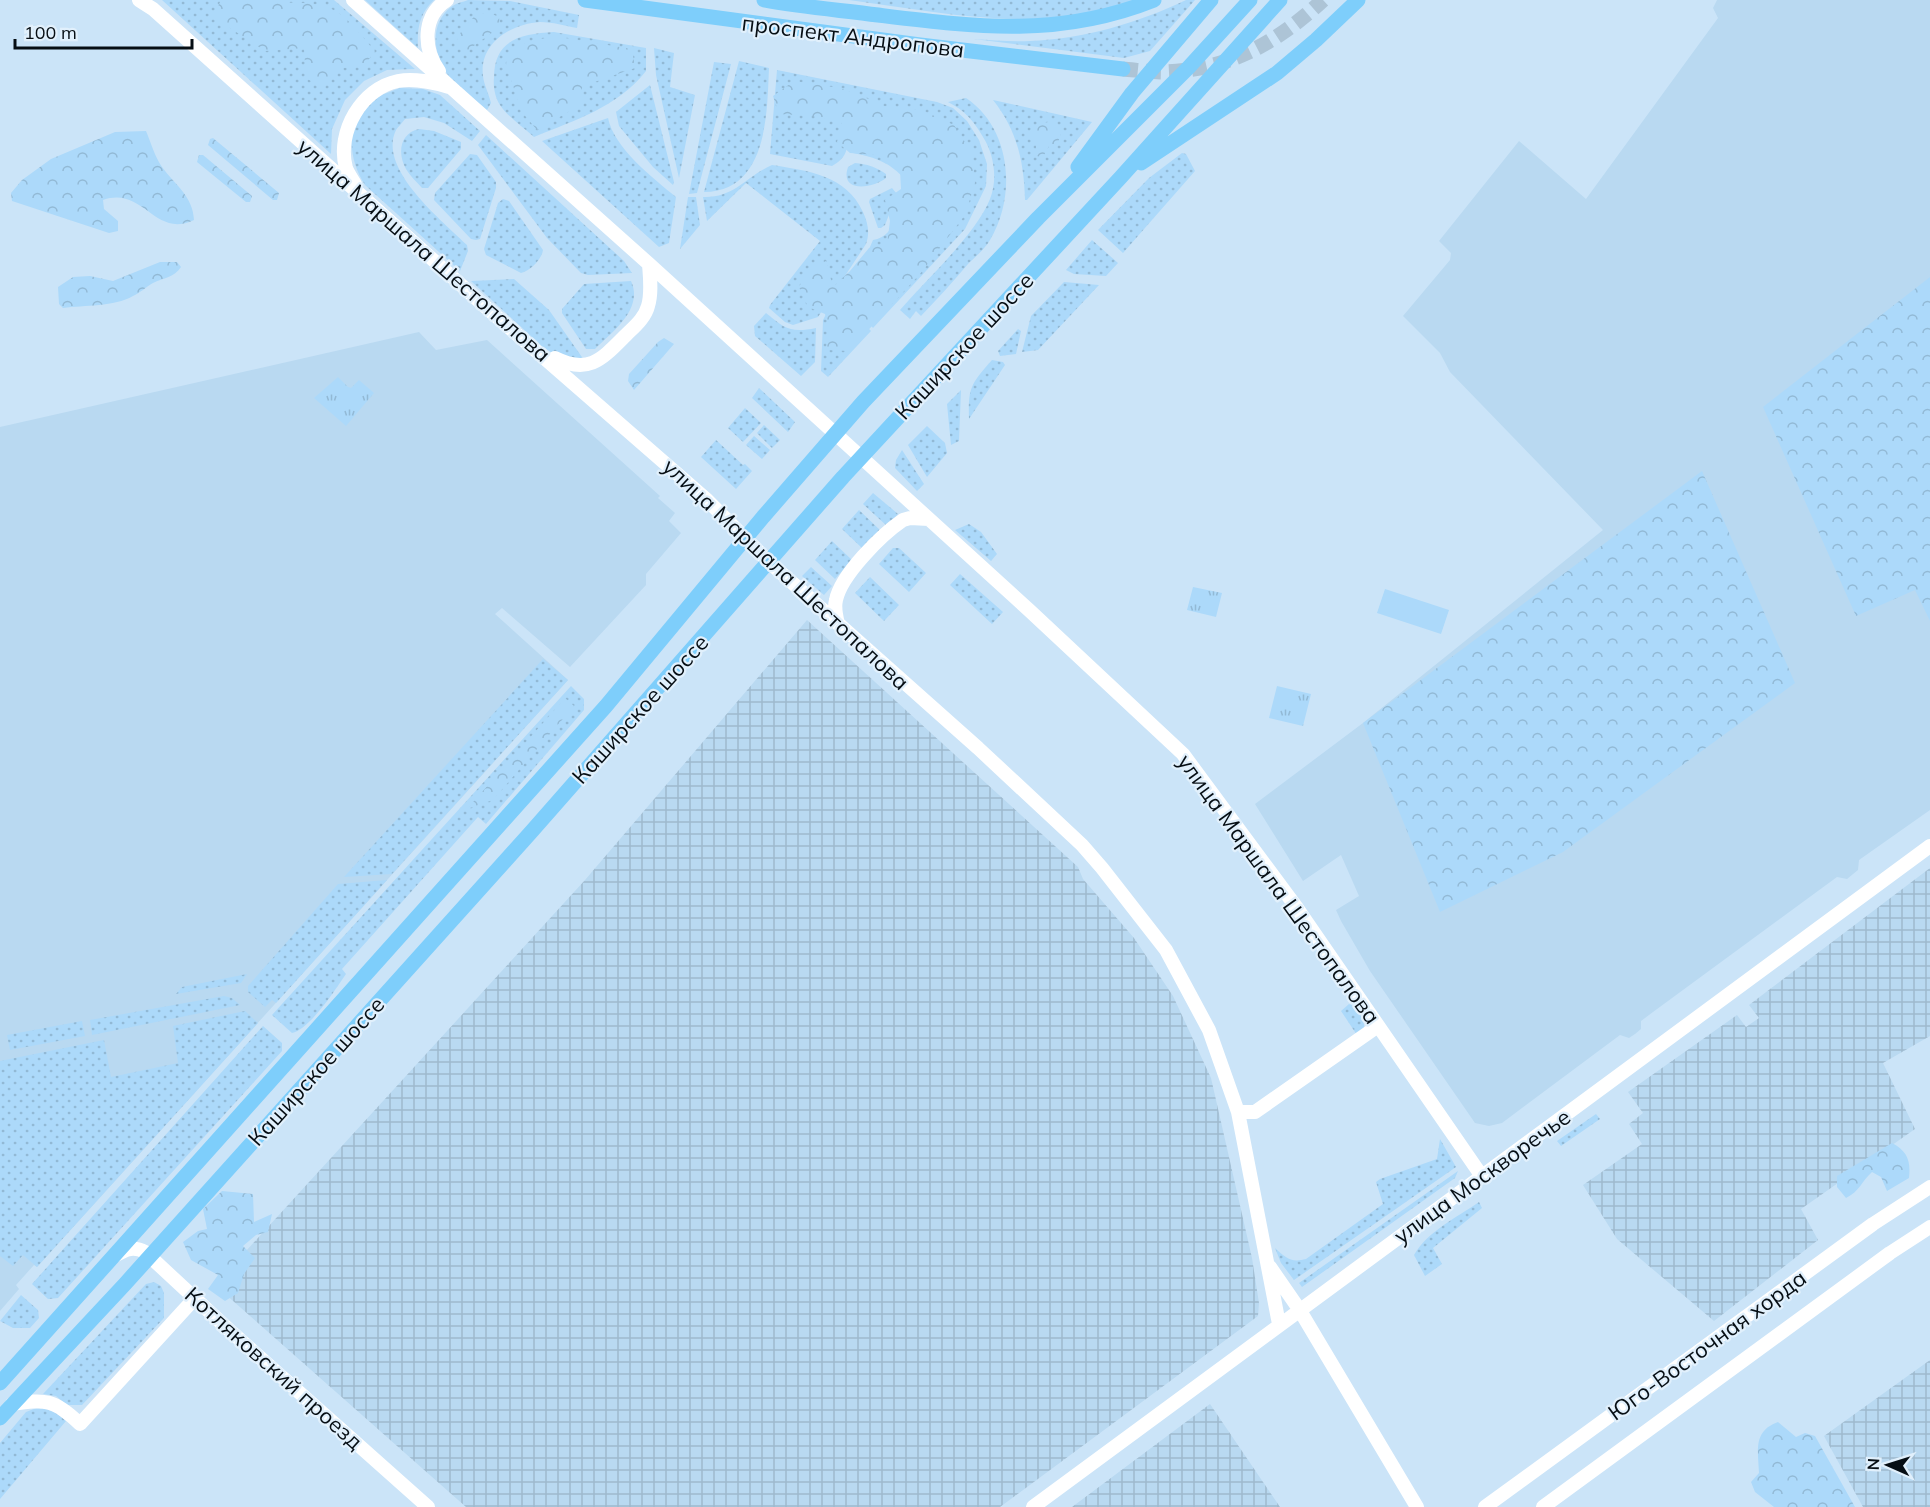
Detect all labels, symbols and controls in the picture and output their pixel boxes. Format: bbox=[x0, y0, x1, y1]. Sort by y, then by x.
street label: проспект Андропова bbox=[740, 8, 966, 64]
scale bar bbox=[15, 12, 192, 50]
text: 100 m bbox=[24, 21, 77, 44]
street label: улица Маршала Шестопалова bbox=[291, 132, 557, 368]
street label: Каширское шоссе bbox=[889, 267, 1039, 425]
street label: улица Маршала Шестопалова bbox=[657, 452, 915, 696]
street label: Каширское шоссе bbox=[566, 629, 714, 789]
street label: улица Маршала Шестопалова bbox=[1172, 749, 1386, 1029]
street label: Каширское шоссе bbox=[242, 991, 390, 1151]
street label: улица Москворечье bbox=[1388, 1102, 1576, 1250]
street label: Юго-Восточная хорда bbox=[1602, 1264, 1812, 1426]
street label: Котляковский проезд bbox=[179, 1281, 369, 1455]
north arrow bbox=[1858, 1435, 1918, 1495]
text: N bbox=[1863, 1458, 1883, 1471]

